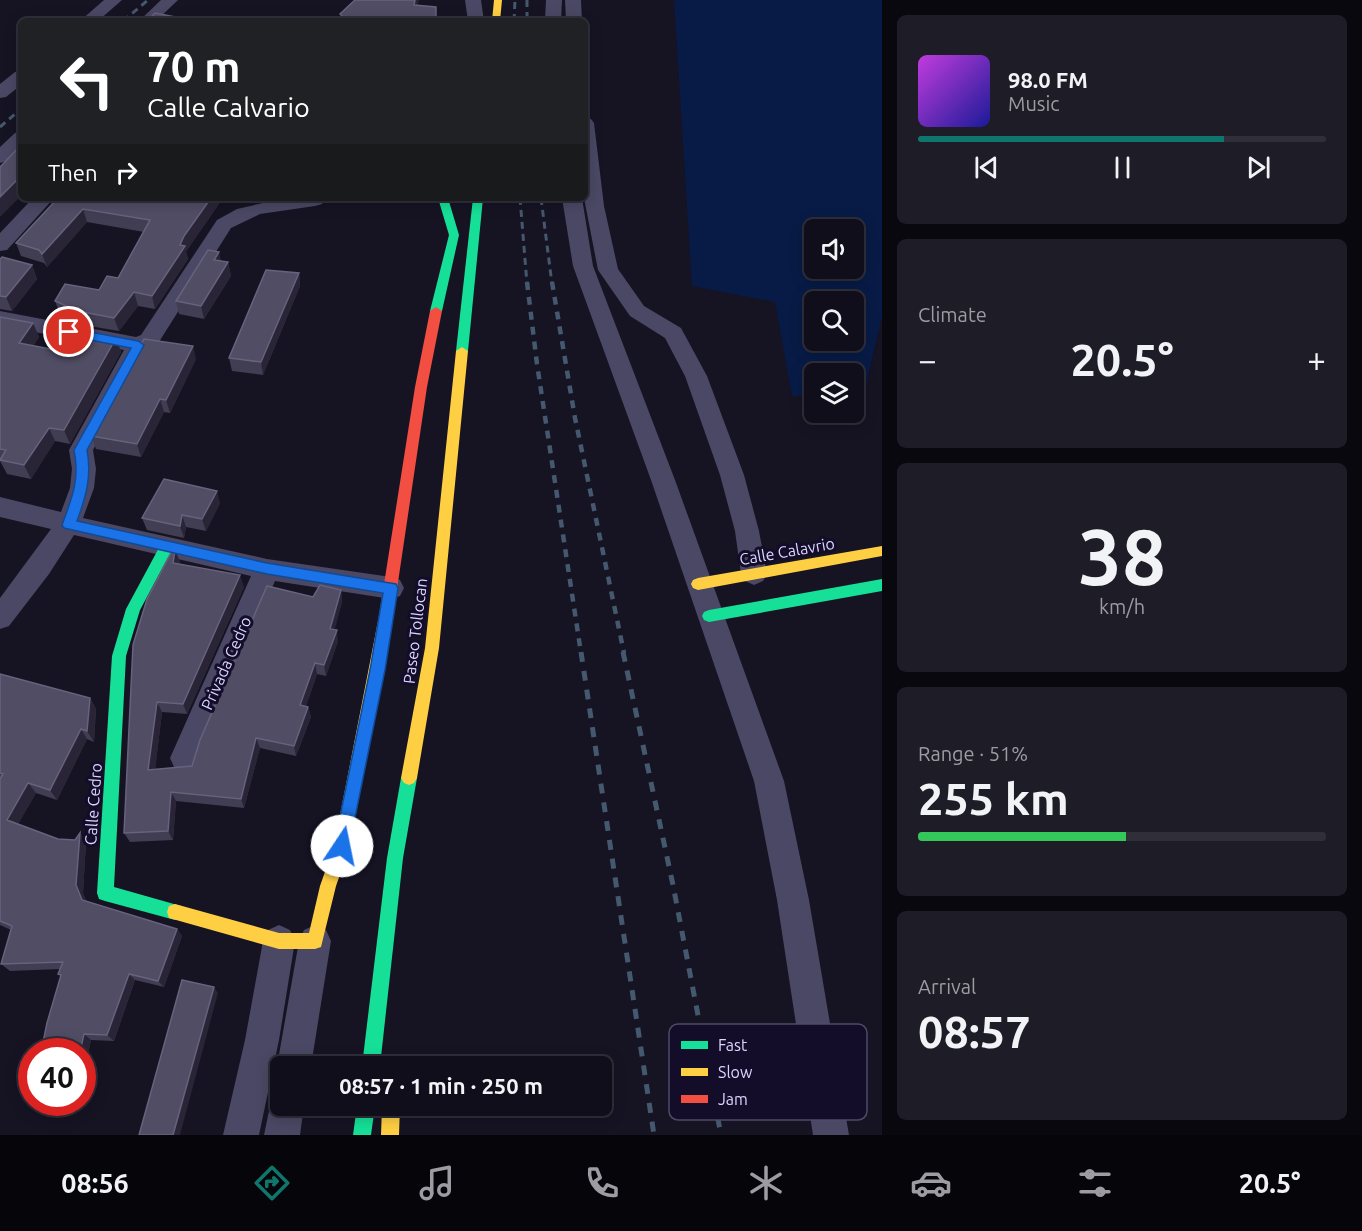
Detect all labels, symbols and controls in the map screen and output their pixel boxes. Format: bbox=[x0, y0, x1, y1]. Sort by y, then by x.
icon: left bbox=[48, 42, 126, 120]
text: 70 m bbox=[147, 43, 241, 90]
text: 98.0 FM bbox=[1008, 67, 1088, 92]
text: Calle Calvario bbox=[147, 92, 310, 122]
text: Music bbox=[1008, 92, 1060, 115]
icon: previous bbox=[970, 151, 1003, 184]
icon: pause bbox=[1106, 151, 1139, 184]
icon: next bbox=[1242, 151, 1275, 184]
icon: right bbox=[110, 156, 143, 189]
text: Then bbox=[48, 160, 98, 185]
map controls bbox=[804, 219, 864, 423]
button: sound bbox=[804, 219, 864, 279]
button: search bbox=[804, 291, 864, 351]
text: Climate bbox=[918, 303, 987, 326]
pin bbox=[43, 306, 94, 357]
icon: arrive bbox=[52, 315, 85, 348]
text: 20.5° bbox=[1070, 334, 1174, 385]
text: − bbox=[918, 341, 937, 378]
text: + bbox=[1307, 341, 1326, 378]
button: layers bbox=[804, 363, 864, 423]
text: 38 bbox=[1078, 512, 1166, 600]
street label: Calle Calavrio bbox=[738, 534, 836, 568]
street label: Paseo Tollocan bbox=[400, 577, 430, 685]
text: km/h bbox=[1099, 595, 1145, 618]
street label: Privada Cedro bbox=[197, 614, 255, 712]
text: Range · 51% bbox=[918, 742, 1028, 765]
street label: Calle Cedro bbox=[81, 762, 105, 846]
text: 255 km bbox=[918, 773, 1069, 824]
position arrow bbox=[310, 814, 374, 878]
text: Arrival bbox=[918, 975, 976, 998]
text: 08:57 bbox=[918, 1006, 1031, 1057]
legend bbox=[669, 1024, 867, 1120]
text: Fast bbox=[718, 1036, 748, 1054]
speed limit sign: 40 bbox=[18, 1038, 96, 1116]
text: Slow bbox=[718, 1063, 753, 1081]
text: 08:57 · 1 min · 250 m bbox=[339, 1073, 543, 1098]
text: Jam bbox=[718, 1090, 748, 1108]
icon: directions bbox=[251, 1162, 293, 1204]
icon: music bbox=[416, 1162, 458, 1204]
icon: phone bbox=[581, 1162, 623, 1204]
icon: climate bbox=[745, 1162, 787, 1204]
icon: car bbox=[910, 1162, 952, 1204]
icon: filters bbox=[1074, 1162, 1116, 1204]
text: 08:56 bbox=[61, 1168, 129, 1198]
text: 20.5° bbox=[1239, 1168, 1301, 1198]

